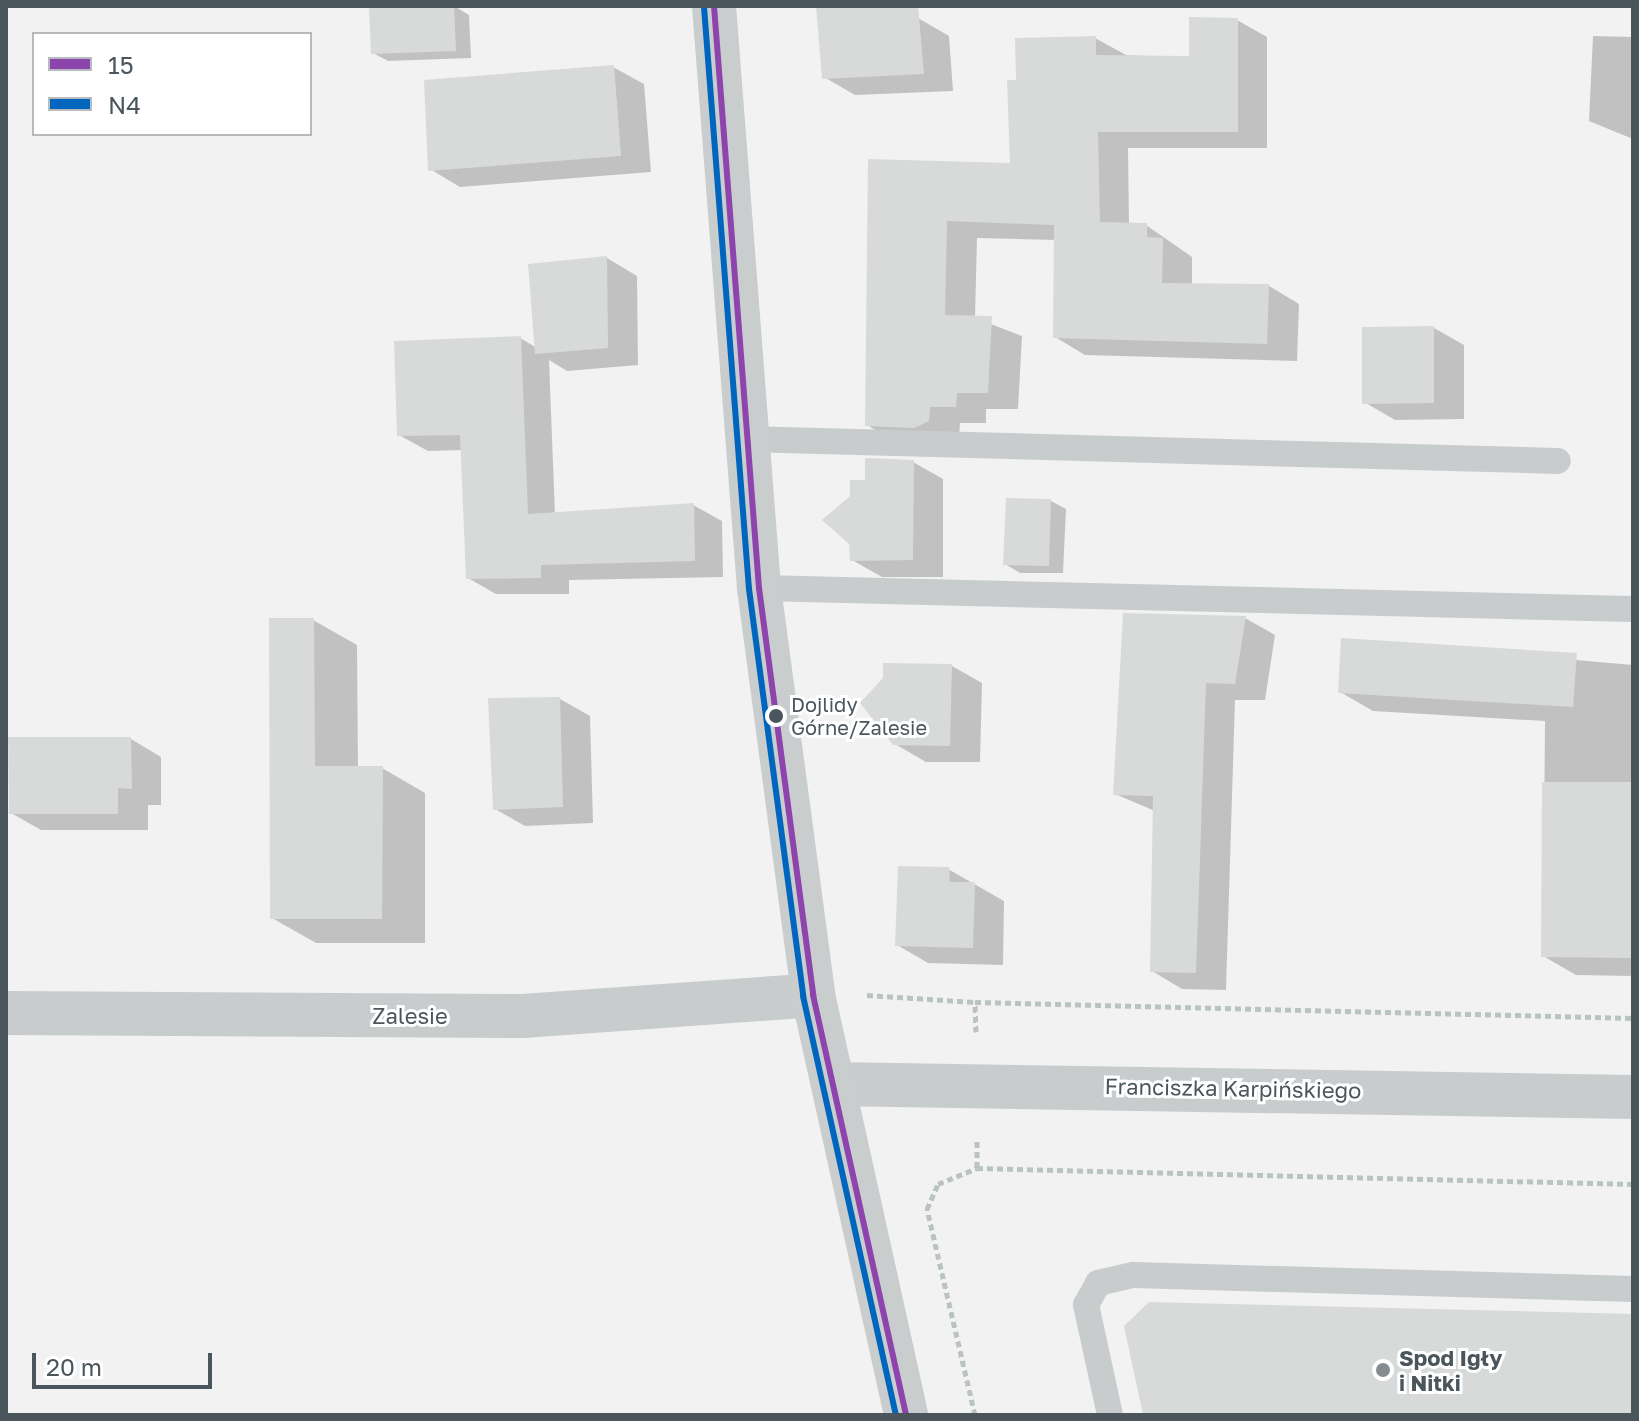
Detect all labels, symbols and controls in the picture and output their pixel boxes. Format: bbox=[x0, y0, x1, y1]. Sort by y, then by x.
legend bbox=[32, 32, 312, 136]
text: 15 bbox=[108, 50, 134, 79]
text: N4 bbox=[108, 90, 141, 119]
place label: Dojlidy Górne/Zalesie bbox=[791, 692, 927, 739]
marker: Dojlidy Górne/Zalesie bbox=[768, 708, 784, 724]
street label: Zalesie bbox=[372, 1003, 448, 1029]
street label: Franciszka Karpińskiego bbox=[1104, 1073, 1362, 1103]
scale bar bbox=[36, 1337, 216, 1387]
place label: Spod Igły i Nitki bbox=[1399, 1344, 1502, 1396]
text: 20 m bbox=[46, 1352, 102, 1381]
marker: Spod Igły i Nitki bbox=[1374, 1361, 1392, 1379]

